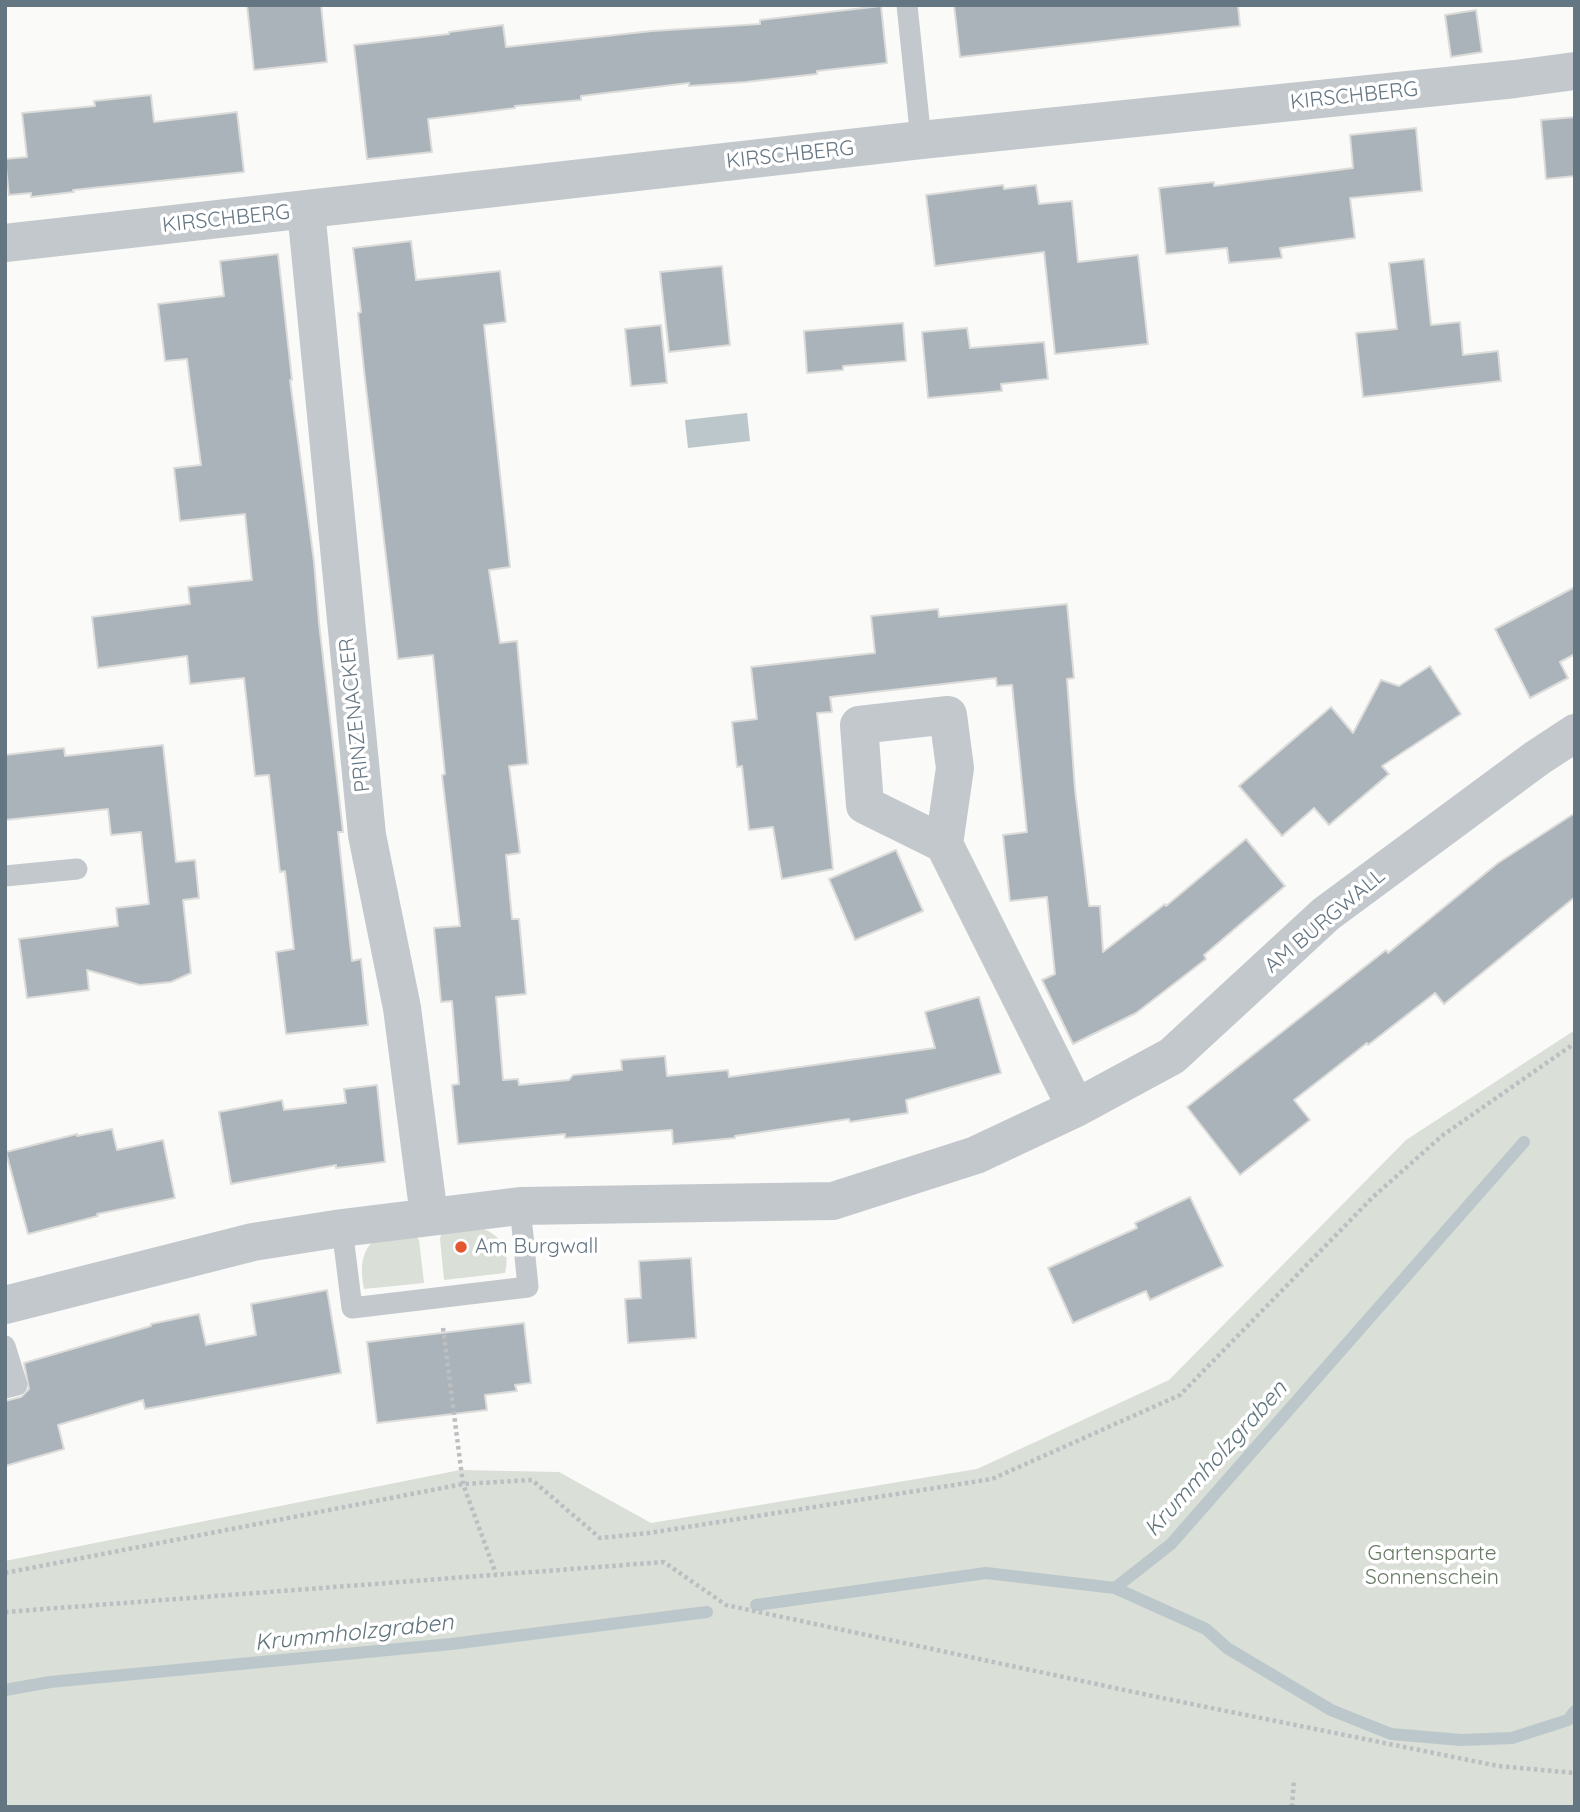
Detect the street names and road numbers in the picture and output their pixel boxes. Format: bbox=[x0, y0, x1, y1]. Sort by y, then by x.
street label: KIRSCHBERG bbox=[1289, 77, 1419, 115]
street label: KIRSCHBERG bbox=[725, 136, 855, 174]
street label: KIRSCHBERG bbox=[161, 200, 291, 238]
street label: PRINZENACKER bbox=[334, 636, 376, 794]
street label: AM BURGWALL bbox=[1260, 863, 1390, 979]

